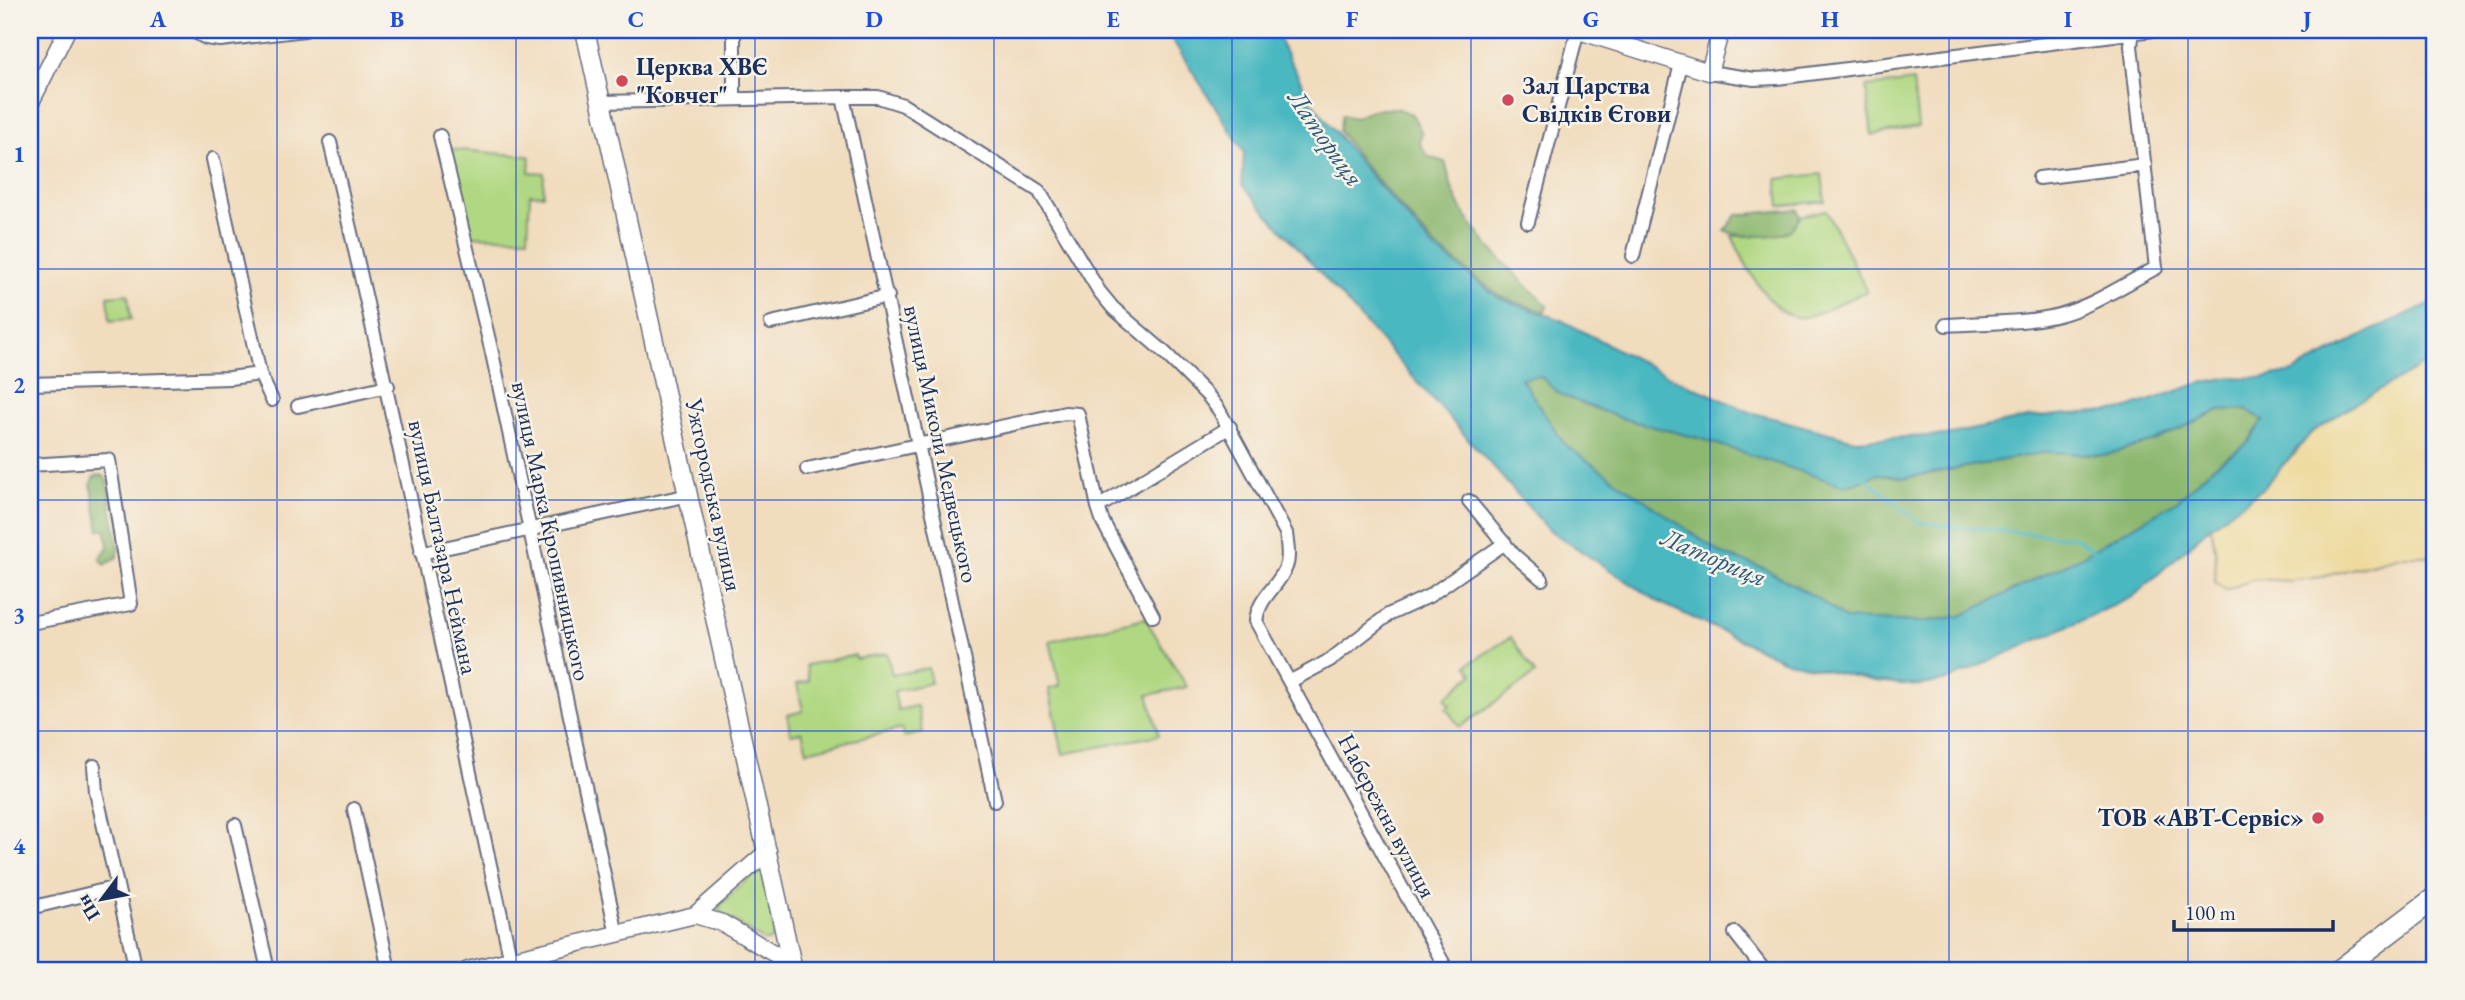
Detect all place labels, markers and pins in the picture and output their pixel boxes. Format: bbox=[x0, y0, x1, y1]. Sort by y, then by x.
place label: Церква ХВЄ "Ковчег" bbox=[636, 51, 768, 110]
place label: Зал Царства Свідків Єгови bbox=[1522, 70, 1671, 129]
marker: Церква ХВЄ "Ковчег" bbox=[614, 73, 630, 89]
marker: Зал Царства Свідків Єгови bbox=[1500, 92, 1516, 108]
place label: ТОВ «АВТ-Сервіс» bbox=[2097, 802, 2304, 833]
marker: ТОВ «АВТ-Сервіс» bbox=[2310, 810, 2326, 826]

